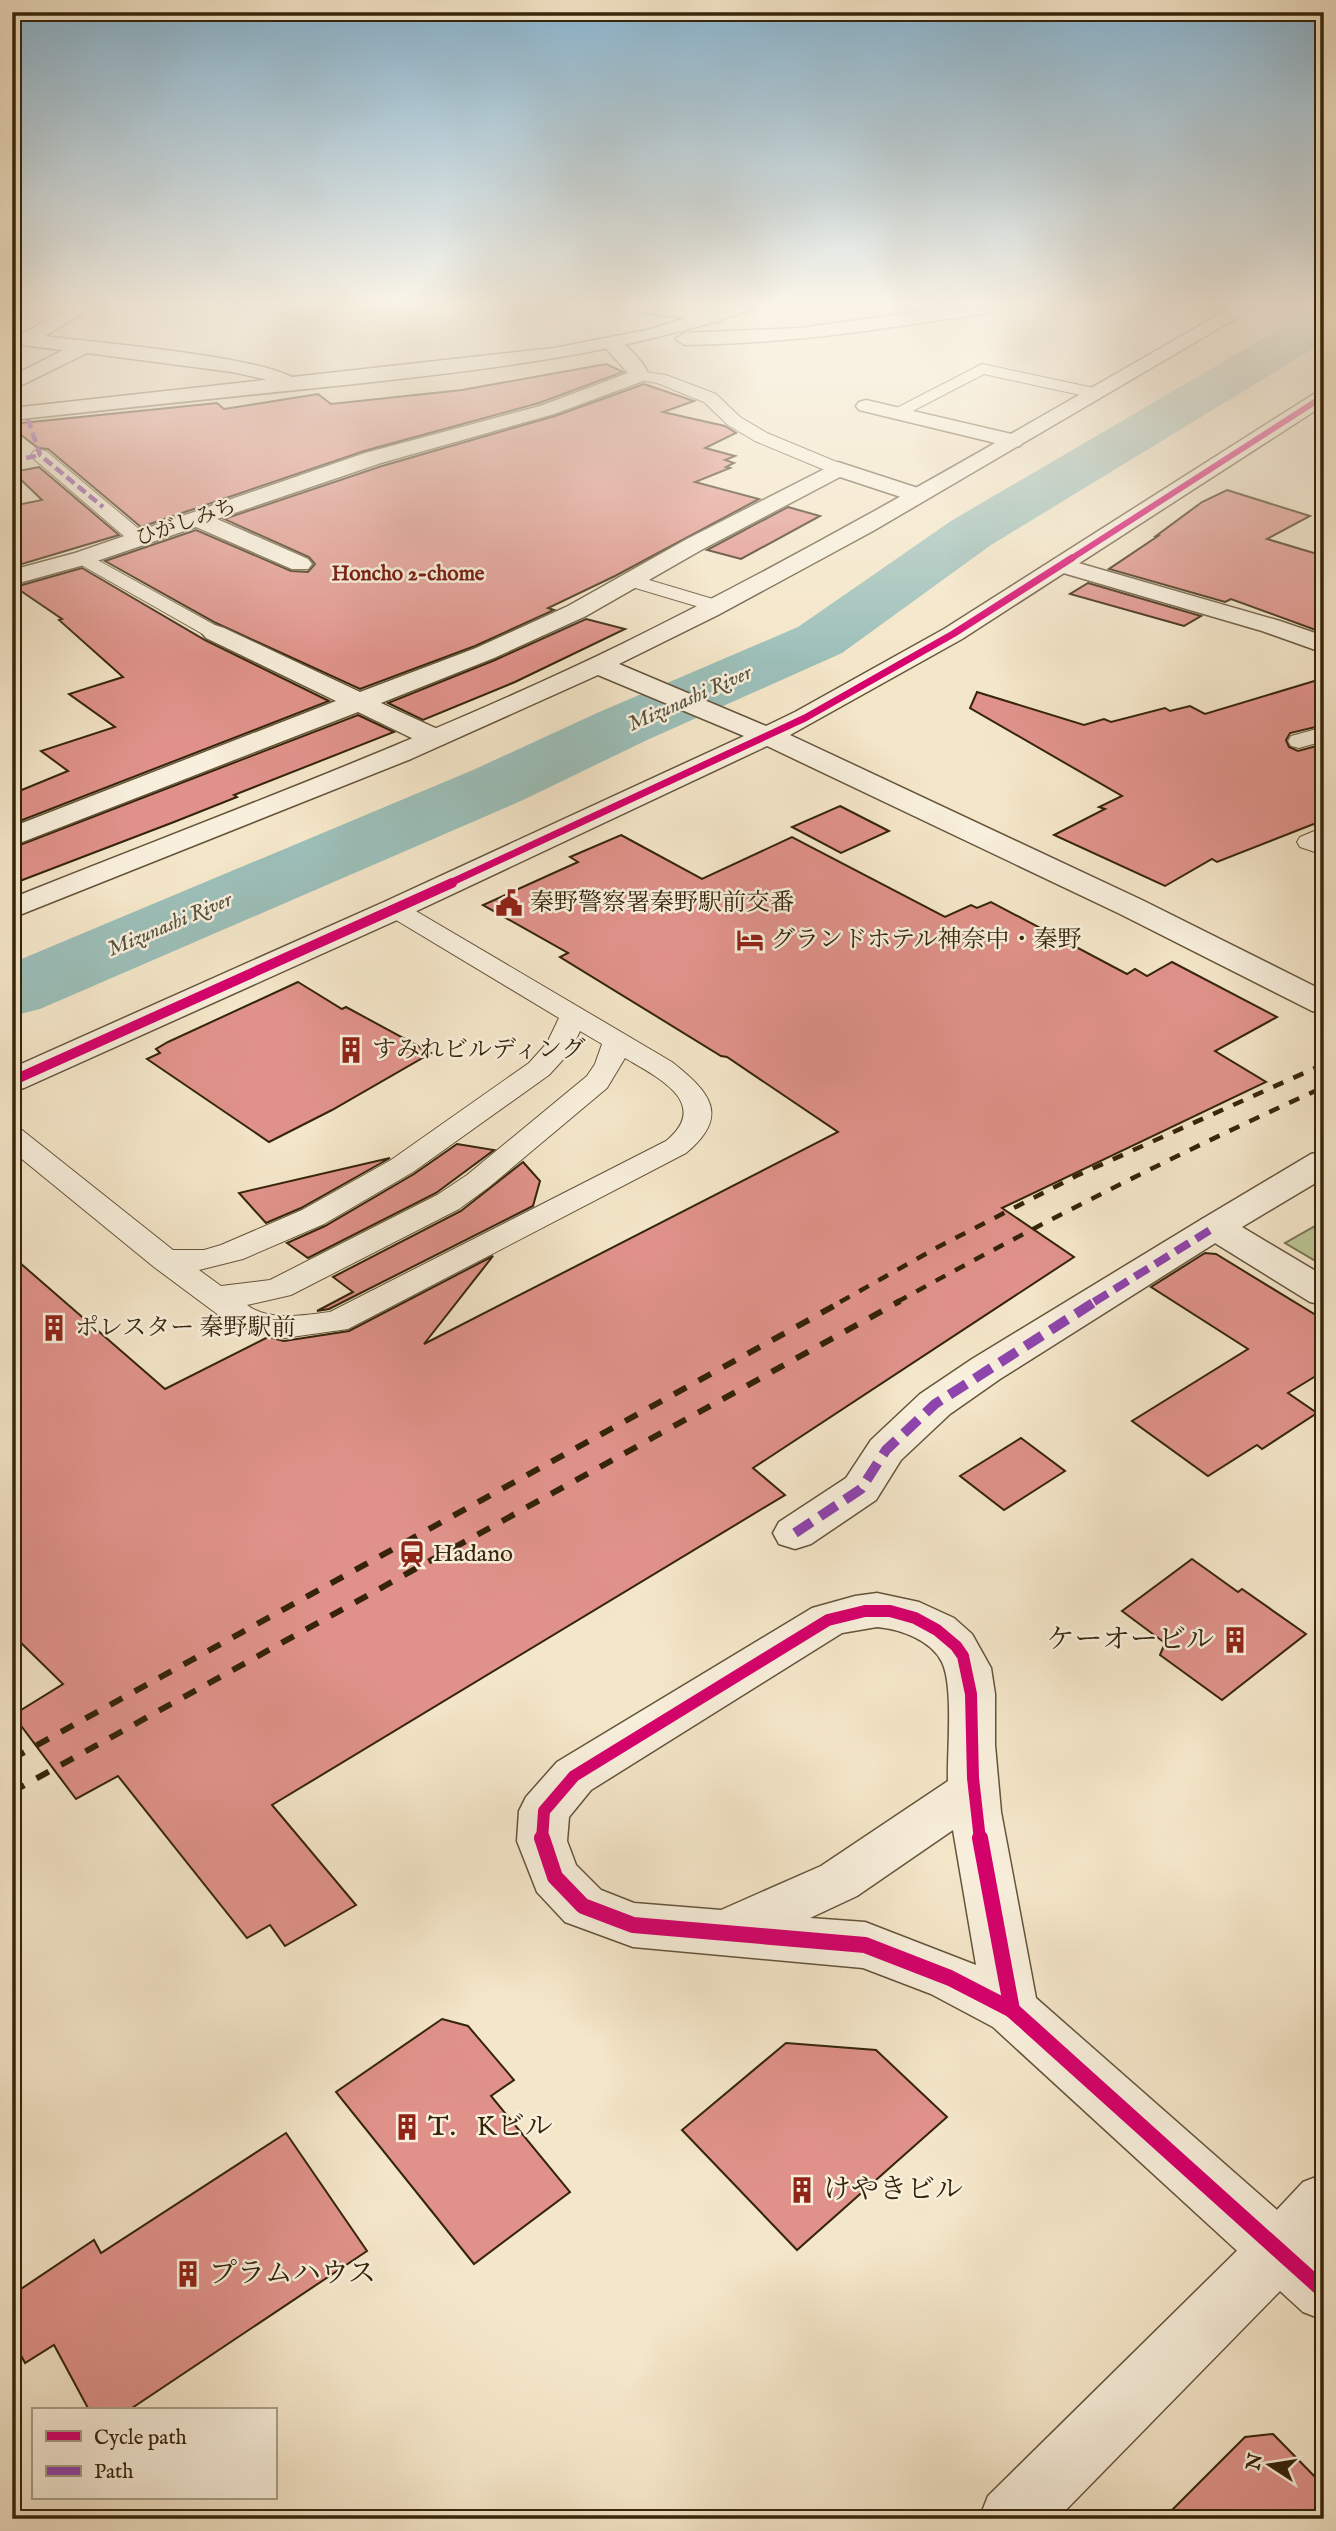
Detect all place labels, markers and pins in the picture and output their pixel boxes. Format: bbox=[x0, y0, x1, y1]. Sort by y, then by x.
public building icon: 秦野警察署秦野駅前交番 bbox=[494, 888, 524, 918]
place label: 秦野警察署秦野駅前交番 bbox=[530, 888, 794, 919]
hotel icon: グランドホテル神奈中・秦野 bbox=[735, 925, 765, 955]
place label: グランドホテル神奈中・秦野 bbox=[771, 925, 1082, 956]
building icon: すみれビルディング bbox=[336, 1035, 366, 1065]
place label: すみれビルディング bbox=[372, 1035, 586, 1066]
building icon: ポレスター 秦野駅前 bbox=[39, 1313, 69, 1343]
place label: ポレスター 秦野駅前 bbox=[75, 1313, 296, 1344]
station icon: Hadano bbox=[397, 1539, 427, 1569]
place label: Hadano bbox=[433, 1539, 513, 1570]
place label: ケーオービル bbox=[1047, 1623, 1214, 1658]
building icon: ケーオービル bbox=[1220, 1625, 1250, 1655]
place label: T．Kビル bbox=[428, 2110, 553, 2145]
building icon: T．Kビル bbox=[392, 2112, 422, 2142]
place label: けやきビル bbox=[823, 2173, 963, 2208]
building icon: けやきビル bbox=[787, 2175, 817, 2205]
place label: プラムハウス bbox=[209, 2257, 376, 2292]
building icon: プラムハウス bbox=[173, 2259, 203, 2289]

